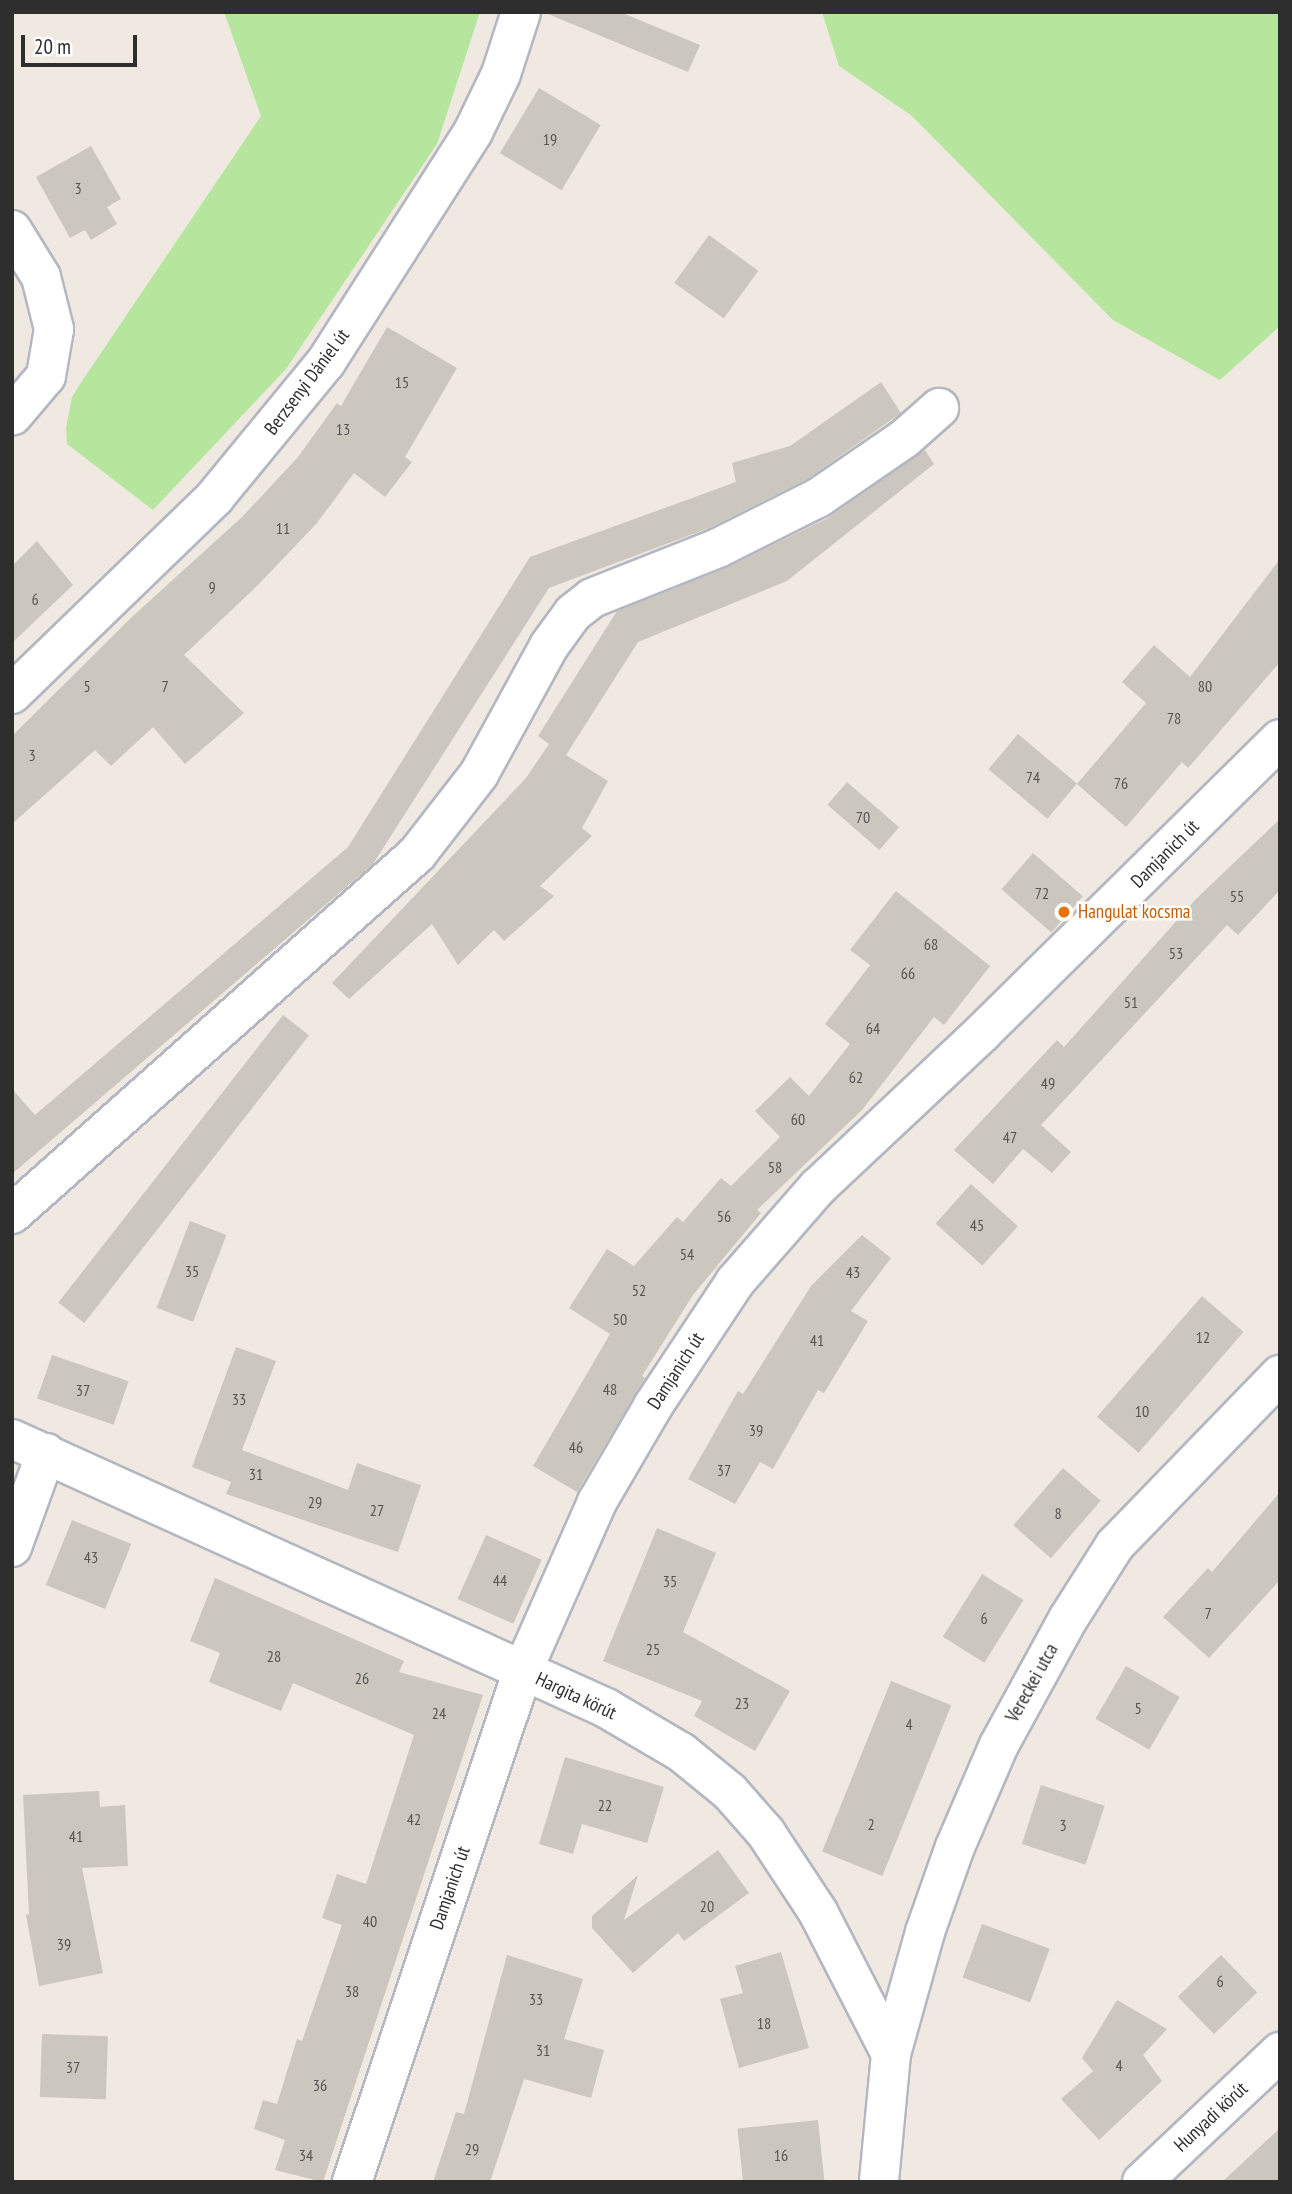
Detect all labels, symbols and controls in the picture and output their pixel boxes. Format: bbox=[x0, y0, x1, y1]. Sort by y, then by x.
scale bar bbox=[24, 21, 140, 65]
text: 20 m bbox=[34, 33, 71, 60]
house number: 19 bbox=[543, 129, 557, 149]
house number: 3 bbox=[74, 178, 82, 198]
street label: Berzsenyi Dániel út bbox=[260, 325, 354, 439]
house number: 15 bbox=[395, 372, 409, 392]
house number: 13 bbox=[336, 419, 350, 439]
house number: 11 bbox=[276, 518, 290, 538]
house number: 9 bbox=[208, 577, 216, 597]
house number: 6 bbox=[31, 589, 39, 609]
house number: 5 bbox=[83, 676, 91, 696]
house number: 7 bbox=[161, 676, 169, 696]
house number: 80 bbox=[1198, 676, 1212, 696]
house number: 78 bbox=[1167, 708, 1181, 728]
house number: 3 bbox=[28, 745, 36, 765]
house number: 74 bbox=[1026, 767, 1040, 787]
house number: 76 bbox=[1114, 773, 1128, 793]
house number: 70 bbox=[856, 807, 870, 827]
street label: Damjanich út bbox=[1126, 815, 1204, 893]
house number: 72 bbox=[1035, 883, 1049, 903]
house number: 55 bbox=[1230, 886, 1244, 906]
place label: Hangulat kocsma bbox=[1078, 901, 1190, 923]
marker: Hangulat kocsma bbox=[1056, 904, 1072, 920]
house number: 68 bbox=[924, 934, 938, 954]
house number: 53 bbox=[1169, 943, 1183, 963]
house number: 66 bbox=[901, 963, 915, 983]
house number: 51 bbox=[1124, 992, 1138, 1012]
house number: 64 bbox=[866, 1018, 880, 1038]
house number: 62 bbox=[849, 1067, 863, 1087]
house number: 49 bbox=[1041, 1073, 1055, 1093]
house number: 60 bbox=[791, 1109, 805, 1129]
house number: 47 bbox=[1003, 1127, 1017, 1147]
house number: 58 bbox=[768, 1157, 782, 1177]
house number: 56 bbox=[717, 1206, 731, 1226]
house number: 45 bbox=[970, 1215, 984, 1235]
house number: 54 bbox=[680, 1244, 694, 1264]
house number: 35 bbox=[185, 1261, 199, 1281]
house number: 43 bbox=[846, 1262, 860, 1282]
house number: 52 bbox=[632, 1280, 646, 1300]
house number: 50 bbox=[613, 1309, 627, 1329]
house number: 12 bbox=[1196, 1327, 1210, 1347]
street label: Damjanich út bbox=[643, 1328, 709, 1414]
house number: 41 bbox=[810, 1330, 824, 1350]
house number: 48 bbox=[603, 1379, 617, 1399]
house number: 37 bbox=[76, 1380, 90, 1400]
house number: 33 bbox=[232, 1389, 246, 1409]
house number: 10 bbox=[1135, 1401, 1149, 1421]
house number: 39 bbox=[749, 1420, 763, 1440]
house number: 46 bbox=[569, 1437, 583, 1457]
house number: 37 bbox=[717, 1460, 731, 1480]
house number: 31 bbox=[249, 1464, 263, 1484]
house number: 29 bbox=[308, 1492, 322, 1512]
house number: 27 bbox=[370, 1500, 384, 1520]
house number: 8 bbox=[1054, 1503, 1062, 1523]
house number: 43 bbox=[84, 1547, 98, 1567]
house number: 44 bbox=[493, 1570, 507, 1590]
house number: 35 bbox=[663, 1571, 677, 1591]
house number: 7 bbox=[1204, 1603, 1212, 1623]
house number: 6 bbox=[980, 1608, 988, 1628]
house number: 25 bbox=[646, 1639, 660, 1659]
street label: Vereckei utca bbox=[1001, 1640, 1063, 1726]
house number: 28 bbox=[267, 1646, 281, 1666]
street label: Hargita körút bbox=[532, 1667, 620, 1725]
house number: 26 bbox=[355, 1668, 369, 1688]
house number: 23 bbox=[735, 1693, 749, 1713]
house number: 5 bbox=[1134, 1698, 1142, 1718]
house number: 24 bbox=[432, 1703, 446, 1723]
house number: 4 bbox=[905, 1714, 913, 1734]
house number: 22 bbox=[598, 1795, 612, 1815]
house number: 42 bbox=[407, 1809, 421, 1829]
house number: 2 bbox=[867, 1814, 875, 1834]
house number: 3 bbox=[1059, 1815, 1067, 1835]
house number: 41 bbox=[69, 1826, 83, 1846]
street label: Damjanich út bbox=[425, 1843, 475, 1933]
house number: 20 bbox=[700, 1896, 714, 1916]
house number: 40 bbox=[363, 1911, 377, 1931]
house number: 39 bbox=[57, 1934, 71, 1954]
house number: 6 bbox=[1216, 1971, 1224, 1991]
house number: 38 bbox=[345, 1981, 359, 2001]
house number: 33 bbox=[529, 1989, 543, 2009]
house number: 18 bbox=[757, 2013, 771, 2033]
house number: 31 bbox=[536, 2040, 550, 2060]
house number: 4 bbox=[1115, 2055, 1123, 2075]
house number: 37 bbox=[66, 2057, 80, 2077]
house number: 36 bbox=[313, 2075, 327, 2095]
street label: Hunyadi körút bbox=[1170, 2077, 1252, 2157]
house number: 29 bbox=[465, 2139, 479, 2159]
house number: 34 bbox=[299, 2145, 313, 2165]
house number: 16 bbox=[774, 2145, 788, 2165]

